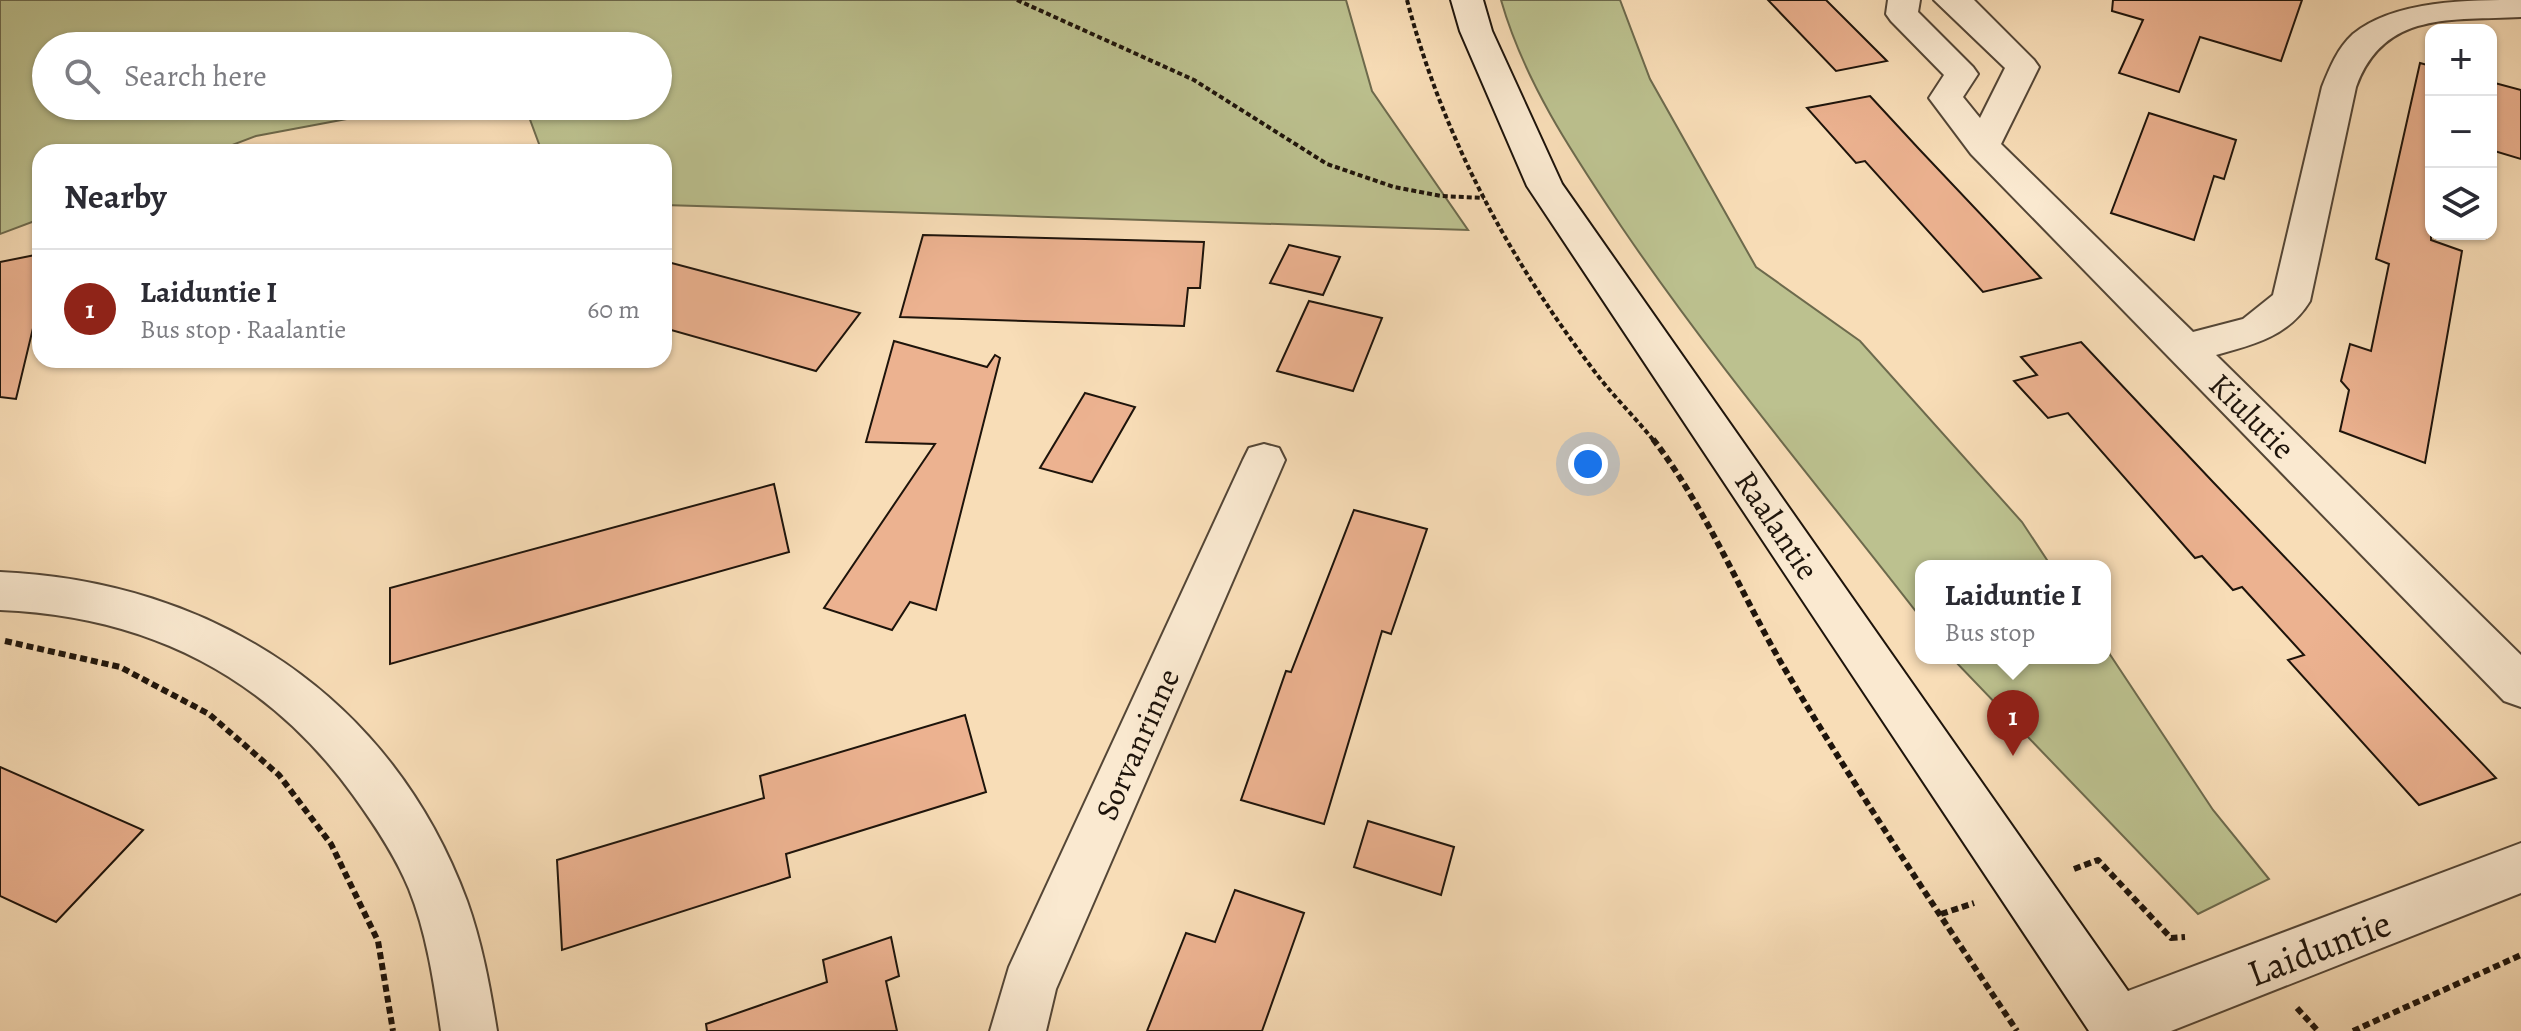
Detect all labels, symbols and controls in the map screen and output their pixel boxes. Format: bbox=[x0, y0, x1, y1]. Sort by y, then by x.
map controls bbox=[2425, 24, 2497, 240]
button: + bbox=[2425, 24, 2497, 96]
search box bbox=[32, 32, 672, 120]
icon: search bbox=[60, 54, 104, 98]
text: Search here bbox=[124, 56, 267, 96]
button: − bbox=[2425, 96, 2497, 168]
button: layers bbox=[2425, 168, 2497, 240]
text: Nearby bbox=[64, 173, 167, 220]
text: Laiduntie I bbox=[140, 272, 277, 312]
text: 1 bbox=[85, 292, 95, 327]
text: 60 m bbox=[587, 292, 640, 327]
text: Bus stop · Raalantie bbox=[140, 312, 346, 347]
street label: Kiulutie bbox=[2199, 363, 2305, 469]
your location bbox=[1568, 444, 1608, 484]
street label: Raalantie bbox=[1724, 462, 1830, 588]
popup bbox=[1915, 560, 2111, 664]
text: Laiduntie I bbox=[1944, 575, 2082, 615]
text: Bus stop bbox=[1944, 615, 2035, 650]
street label: Sorvanrinne bbox=[1084, 661, 1190, 827]
pin: 1 bbox=[1987, 690, 2039, 756]
street label: Laiduntie bbox=[2240, 897, 2398, 999]

